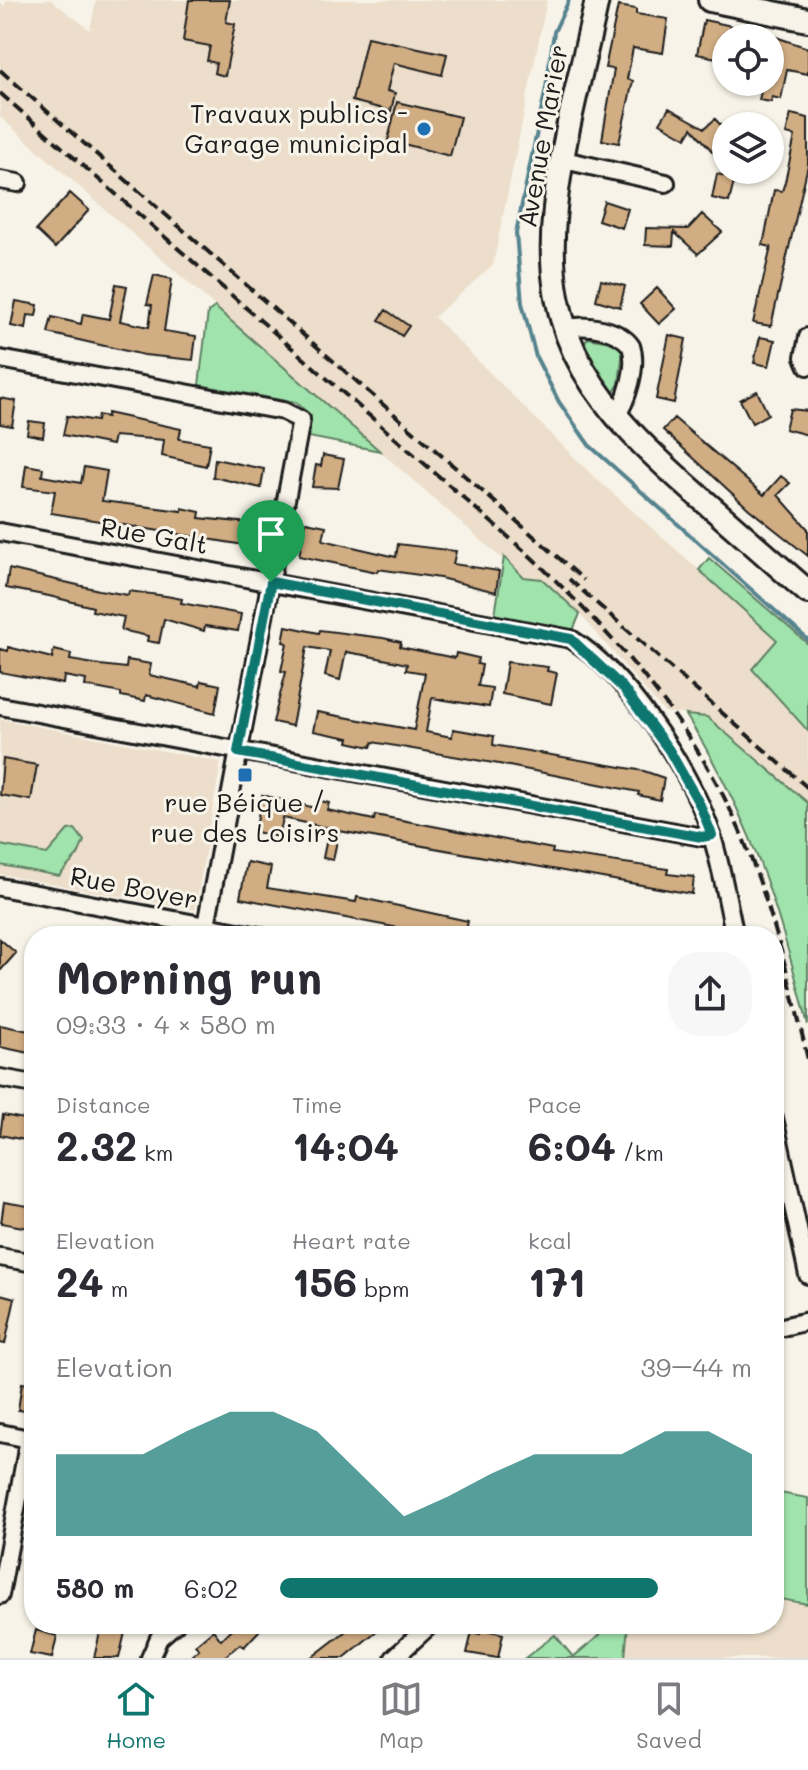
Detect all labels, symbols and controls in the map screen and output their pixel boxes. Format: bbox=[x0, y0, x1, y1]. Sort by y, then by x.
map controls bbox=[712, 24, 784, 184]
button: locate bbox=[712, 24, 784, 96]
street label: Avenue Marier bbox=[509, 42, 575, 230]
place label: Travaux publics - Garage municipal bbox=[184, 96, 408, 160]
button: layers bbox=[712, 112, 784, 184]
marker: Travaux publics - Garage municipal bbox=[415, 120, 433, 138]
pin bbox=[237, 500, 305, 582]
street label: Rue Galt bbox=[98, 509, 211, 561]
icon: arrive bbox=[249, 512, 293, 556]
marker: rue Béique / rue des Loisirs bbox=[236, 766, 254, 784]
place label: rue Béique / rue des Loisirs bbox=[151, 785, 339, 849]
street label: Rue Boyer bbox=[67, 858, 201, 916]
text: Morning run bbox=[56, 948, 322, 1005]
button: share bbox=[668, 952, 752, 1036]
text: 09:33 · 4 × 580 m bbox=[56, 1007, 276, 1041]
text: Distance bbox=[56, 1090, 151, 1119]
text: Time bbox=[292, 1090, 342, 1119]
text: Pace bbox=[528, 1090, 582, 1119]
text: 2.32 bbox=[56, 1119, 137, 1171]
text: 14:04 bbox=[292, 1119, 399, 1171]
text: 6:04 bbox=[528, 1119, 616, 1171]
text: km bbox=[137, 1138, 173, 1167]
text: /km bbox=[616, 1138, 664, 1167]
text: Elevation bbox=[56, 1226, 155, 1255]
text: Heart rate bbox=[292, 1226, 411, 1255]
text: kcal bbox=[528, 1226, 572, 1255]
text: 24 bbox=[56, 1255, 104, 1307]
text: 156 bbox=[292, 1255, 357, 1307]
text: 171 bbox=[528, 1255, 586, 1307]
text: m bbox=[104, 1274, 128, 1303]
text: bpm bbox=[357, 1274, 409, 1303]
text: Elevation bbox=[56, 1350, 173, 1384]
text: 39–44 m bbox=[641, 1350, 752, 1384]
text: 580 m bbox=[56, 1571, 134, 1605]
text: 6:02 bbox=[184, 1571, 238, 1605]
tab: Home bbox=[106, 1677, 166, 1754]
tab: Map bbox=[379, 1677, 424, 1754]
tab: Saved bbox=[636, 1677, 702, 1754]

